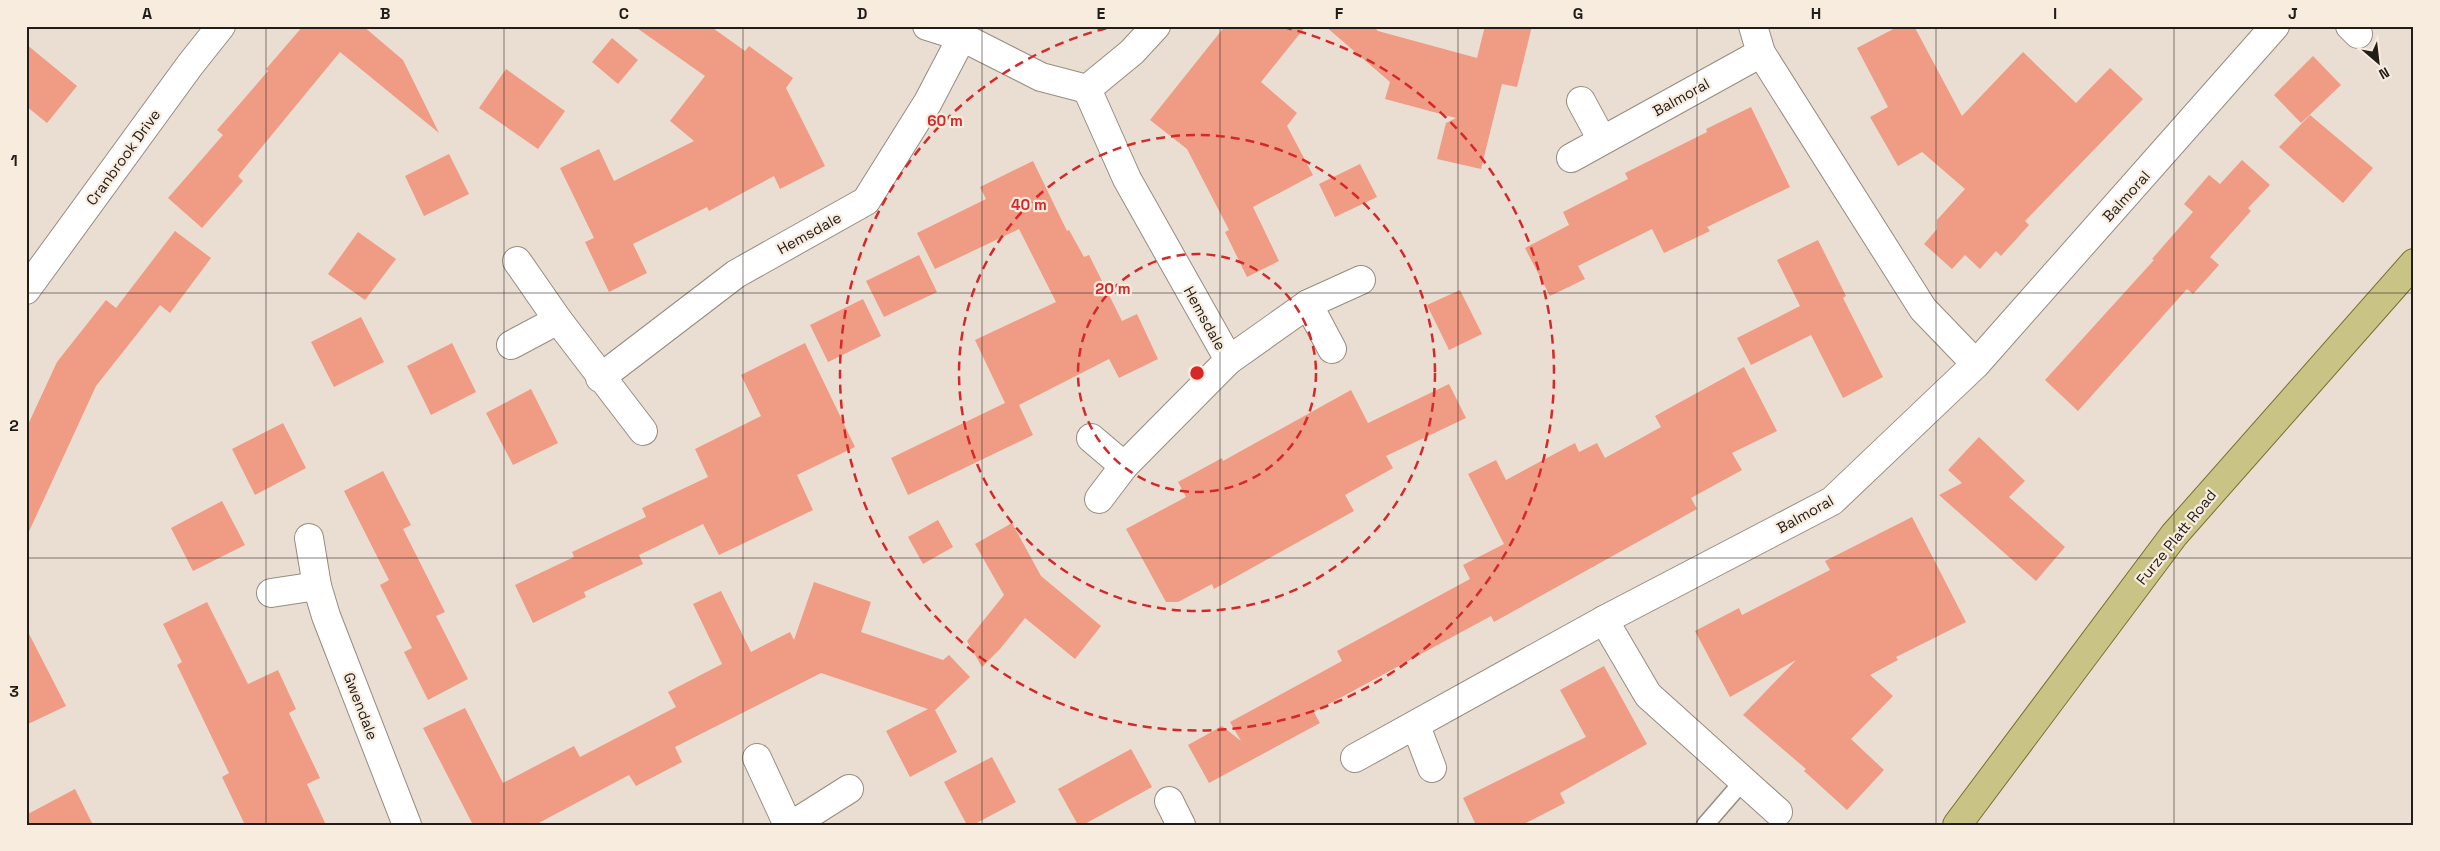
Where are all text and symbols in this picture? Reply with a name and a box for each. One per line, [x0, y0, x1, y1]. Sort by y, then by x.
text: A [142, 3, 152, 24]
text: B [380, 3, 390, 24]
text: C [619, 3, 629, 24]
text: D [857, 3, 867, 24]
text: E [1097, 3, 1106, 24]
text: F [1335, 3, 1344, 24]
text: G [1573, 3, 1583, 24]
text: H [1811, 3, 1821, 24]
text: I [2053, 3, 2057, 24]
text: J [2288, 3, 2298, 24]
north arrow [2352, 38, 2402, 88]
text: N [2376, 63, 2392, 84]
street label: Balmoral [1649, 74, 1713, 120]
street label: Cranbrook Drive [82, 105, 164, 209]
text: 60 m [927, 111, 963, 130]
text: 1 [10, 150, 18, 171]
street label: Balmoral [2098, 167, 2154, 225]
text: 40 m [1011, 195, 1047, 214]
street label: Hemsdale [774, 208, 844, 258]
text: 20 m [1095, 279, 1131, 298]
street label: Hemsdale [1180, 283, 1230, 353]
centre of rings [1188, 364, 1206, 382]
text: 2 [9, 415, 19, 436]
street label: Furze Platt Road [2132, 486, 2220, 588]
street label: Balmoral [1773, 491, 1837, 537]
street label: Gwendale [339, 670, 383, 743]
text: 3 [9, 681, 19, 702]

